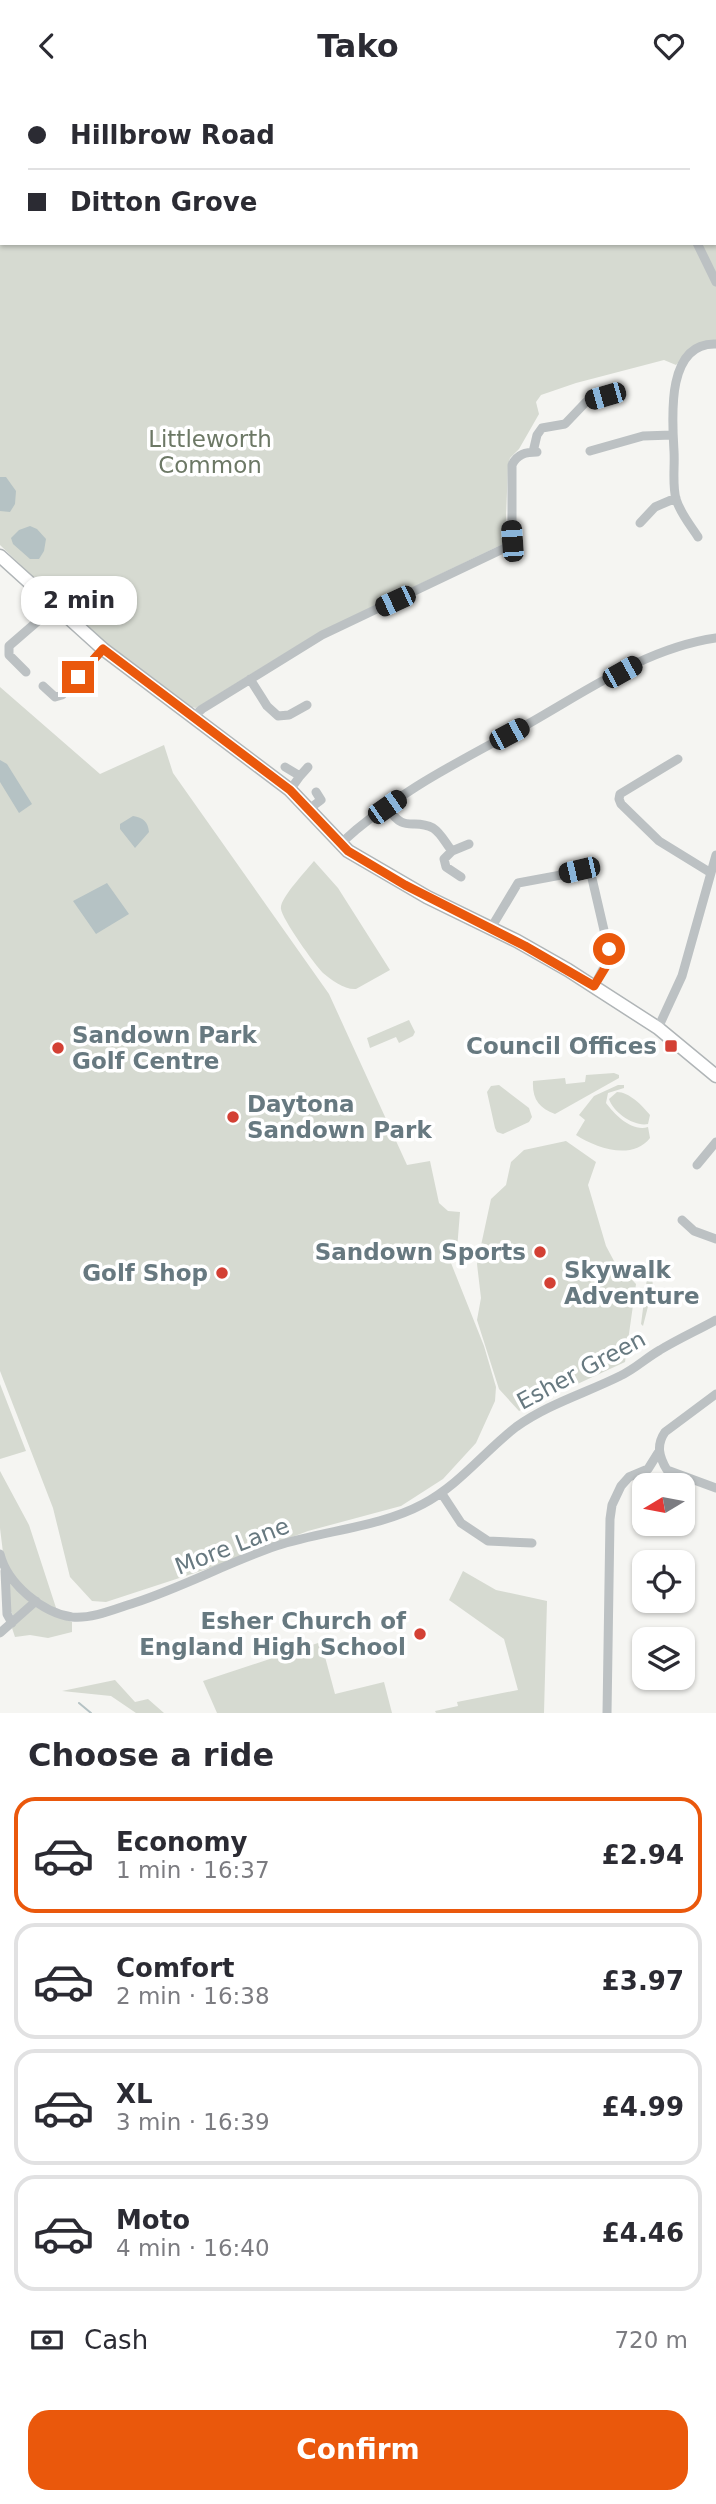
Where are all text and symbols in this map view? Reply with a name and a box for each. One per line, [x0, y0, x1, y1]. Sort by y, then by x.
icon: back [28, 27, 66, 65]
text: Tako [317, 27, 399, 65]
icon: heart [650, 27, 688, 65]
text: Hillbrow Road [70, 120, 275, 150]
text: Ditton Grove [70, 187, 257, 217]
car [582, 380, 629, 412]
park label: Littleworth Common [148, 426, 272, 478]
car [501, 519, 524, 563]
callout: 2 min [20, 575, 136, 625]
car [372, 583, 419, 619]
text: 2 min [43, 587, 115, 613]
car [599, 653, 646, 691]
route end [62, 661, 94, 693]
car [486, 715, 533, 753]
car [364, 786, 411, 828]
car [557, 855, 602, 885]
route start [593, 933, 625, 965]
place label: Sandown Park Golf Centre [72, 1022, 257, 1074]
place label: Council Offices [466, 1033, 657, 1059]
marker: Council Offices [663, 1038, 679, 1054]
marker: Sandown Park Golf Centre [50, 1040, 66, 1056]
place label: Daytona Sandown Park [247, 1091, 432, 1143]
marker: Daytona Sandown Park [225, 1109, 241, 1125]
place label: Sandown Sports [315, 1239, 526, 1265]
marker: Sandown Sports [532, 1244, 548, 1260]
place label: Skywalk Adventure [564, 1257, 700, 1309]
place label: Golf Shop [82, 1260, 208, 1286]
marker: Golf Shop [214, 1265, 230, 1281]
marker: Skywalk Adventure [542, 1275, 558, 1291]
street label: Esher Green [512, 1325, 650, 1415]
north arrow [632, 1473, 695, 1537]
map controls [632, 1473, 695, 1690]
street label: More Lane [171, 1512, 293, 1580]
button: locate [632, 1550, 695, 1613]
place label: Esher Church of England High School [139, 1608, 407, 1660]
marker: Esher Church of England High School [412, 1626, 428, 1642]
button: layers [632, 1627, 695, 1690]
text: Choose a ride [28, 1736, 274, 1774]
icon: car [32, 1824, 95, 1887]
text: Economy [116, 1827, 247, 1857]
text: £2.94 [602, 1840, 684, 1870]
text: 1 min · 16:37 [116, 1857, 270, 1883]
icon: car [32, 1950, 95, 2013]
text: Comfort [116, 1953, 234, 1983]
text: £3.97 [602, 1966, 684, 1996]
text: 2 min · 16:38 [116, 1983, 270, 2009]
icon: car [32, 2076, 95, 2139]
text: XL [116, 2079, 153, 2109]
text: £4.99 [602, 2092, 684, 2122]
text: 3 min · 16:39 [116, 2109, 270, 2135]
icon: car [32, 2202, 95, 2265]
text: Moto [116, 2205, 190, 2235]
text: £4.46 [602, 2218, 684, 2248]
text: 4 min · 16:40 [116, 2235, 270, 2261]
icon: cash [28, 2321, 66, 2359]
text: Cash [84, 2325, 148, 2355]
text: 720 m [614, 2327, 688, 2353]
button: Confirm [28, 2410, 688, 2490]

